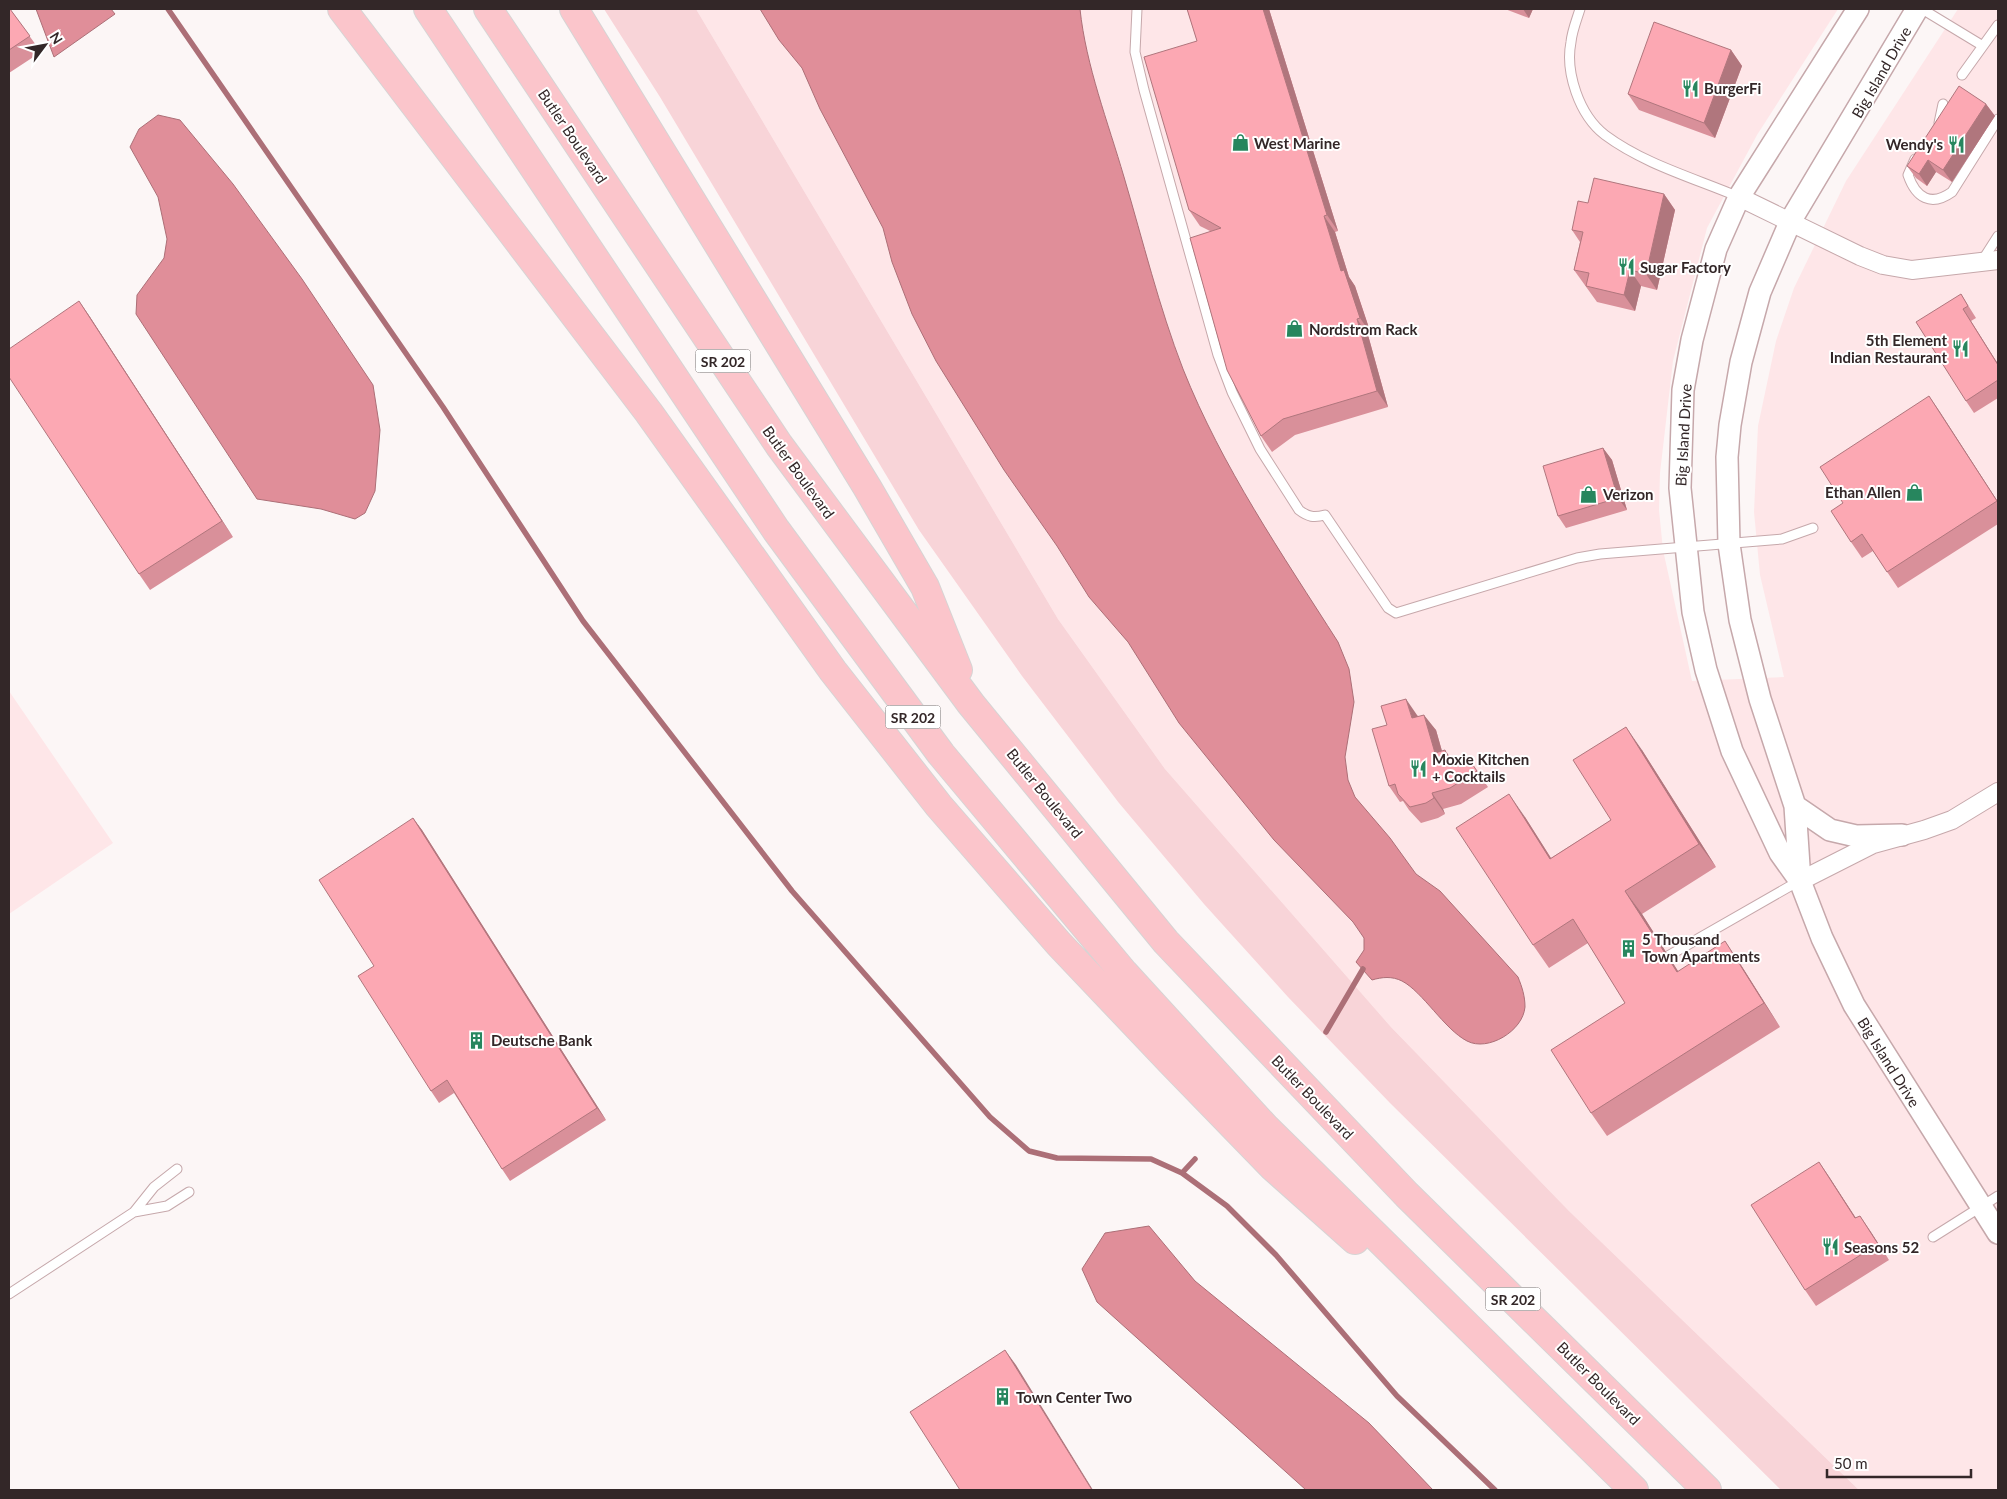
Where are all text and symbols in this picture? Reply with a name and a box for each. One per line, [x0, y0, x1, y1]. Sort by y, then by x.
north arrow [20, 20, 70, 70]
street label: Big Island Drive [1848, 23, 1914, 121]
text: N [46, 29, 67, 47]
restaurant icon: BurgerFi [1680, 78, 1700, 98]
place label: BurgerFi [1704, 79, 1761, 97]
street label: Butler Boulevard [535, 85, 611, 187]
shop icon: West Marine [1230, 133, 1250, 153]
place label: West Marine [1254, 134, 1340, 152]
restaurant icon: Wendy's [1947, 134, 1967, 154]
place label: Wendy's [1886, 135, 1943, 153]
restaurant icon: Sugar Factory [1616, 257, 1636, 277]
place label: Sugar Factory [1640, 258, 1731, 276]
shop icon: Nordstrom Rack [1285, 319, 1305, 339]
place label: Nordstrom Rack [1309, 320, 1419, 338]
place label: 5th Element Indian Restaurant [1830, 331, 1947, 366]
restaurant icon: 5th Element Indian Restaurant [1951, 339, 1971, 359]
road number: SR 202 [696, 350, 750, 372]
street label: Big Island Drive [1671, 383, 1695, 487]
street label: Butler Boulevard [759, 422, 839, 522]
shop icon: Ethan Allen [1905, 482, 1925, 502]
place label: Ethan Allen [1825, 483, 1901, 501]
shop icon: Verizon [1579, 484, 1599, 504]
place label: Verizon [1602, 485, 1653, 503]
road number: SR 202 [886, 706, 940, 729]
street label: Butler Boulevard [1003, 745, 1087, 841]
place label: Moxie Kitchen + Cocktails [1432, 750, 1529, 785]
restaurant icon: Moxie Kitchen + Cocktails [1408, 758, 1428, 778]
place label: 5 Thousand Town Apartments [1642, 930, 1761, 965]
building icon: 5 Thousand Town Apartments [1618, 938, 1638, 958]
street label: Big Island Drive [1854, 1014, 1924, 1110]
building icon: Deutsche Bank [467, 1030, 487, 1050]
place label: Deutsche Bank [491, 1031, 593, 1049]
street label: Butler Boulevard [1268, 1051, 1358, 1143]
restaurant icon: Seasons 52 [1820, 1237, 1840, 1257]
place label: Seasons 52 [1844, 1238, 1919, 1256]
road number: SR 202 [1486, 1288, 1540, 1310]
street label: Butler Boulevard [1554, 1338, 1644, 1428]
building icon: Town Center Two [992, 1387, 1012, 1407]
place label: Town Center Two [1016, 1388, 1133, 1406]
scale bar [1827, 1446, 1971, 1478]
text: 50 m [1834, 1454, 1868, 1472]

